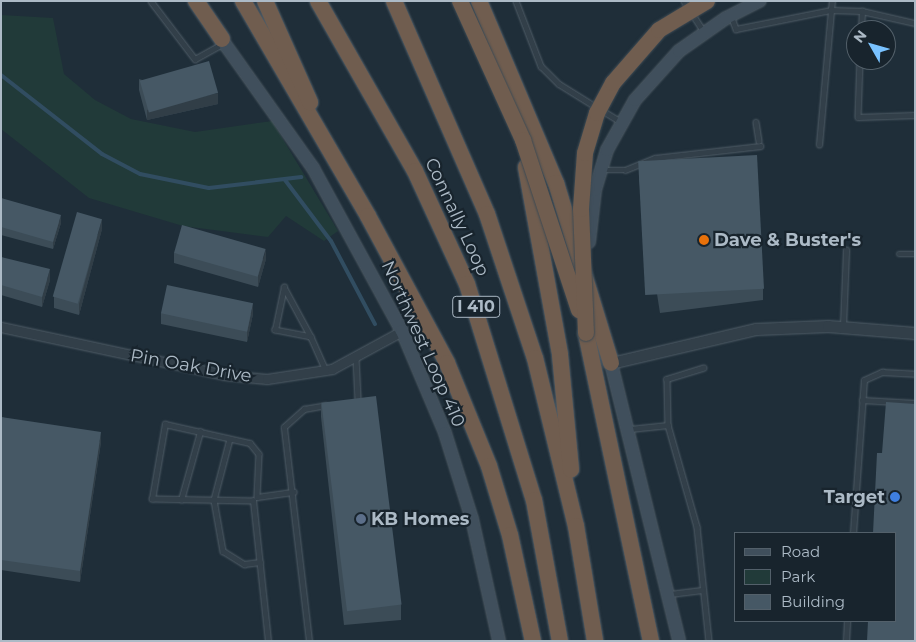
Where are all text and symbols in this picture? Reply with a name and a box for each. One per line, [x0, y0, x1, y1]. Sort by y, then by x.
north arrow [846, 20, 896, 70]
text: N [849, 26, 871, 46]
street label: Connally Loop [420, 154, 494, 280]
place label: Dave & Buster's [714, 229, 861, 251]
marker: Dave & Buster's [698, 234, 710, 246]
street label: Northwest Loop 410 [377, 258, 469, 430]
road number: I 410 [451, 294, 501, 320]
street label: Pin Oak Drive [129, 345, 253, 387]
place label: Target [824, 486, 885, 508]
marker: Target [889, 491, 901, 503]
place label: KB Homes [371, 508, 469, 530]
marker: KB Homes [355, 513, 367, 525]
legend [734, 532, 896, 622]
text: Road [781, 542, 820, 561]
text: Park [781, 567, 815, 586]
text: Building [781, 592, 845, 611]

